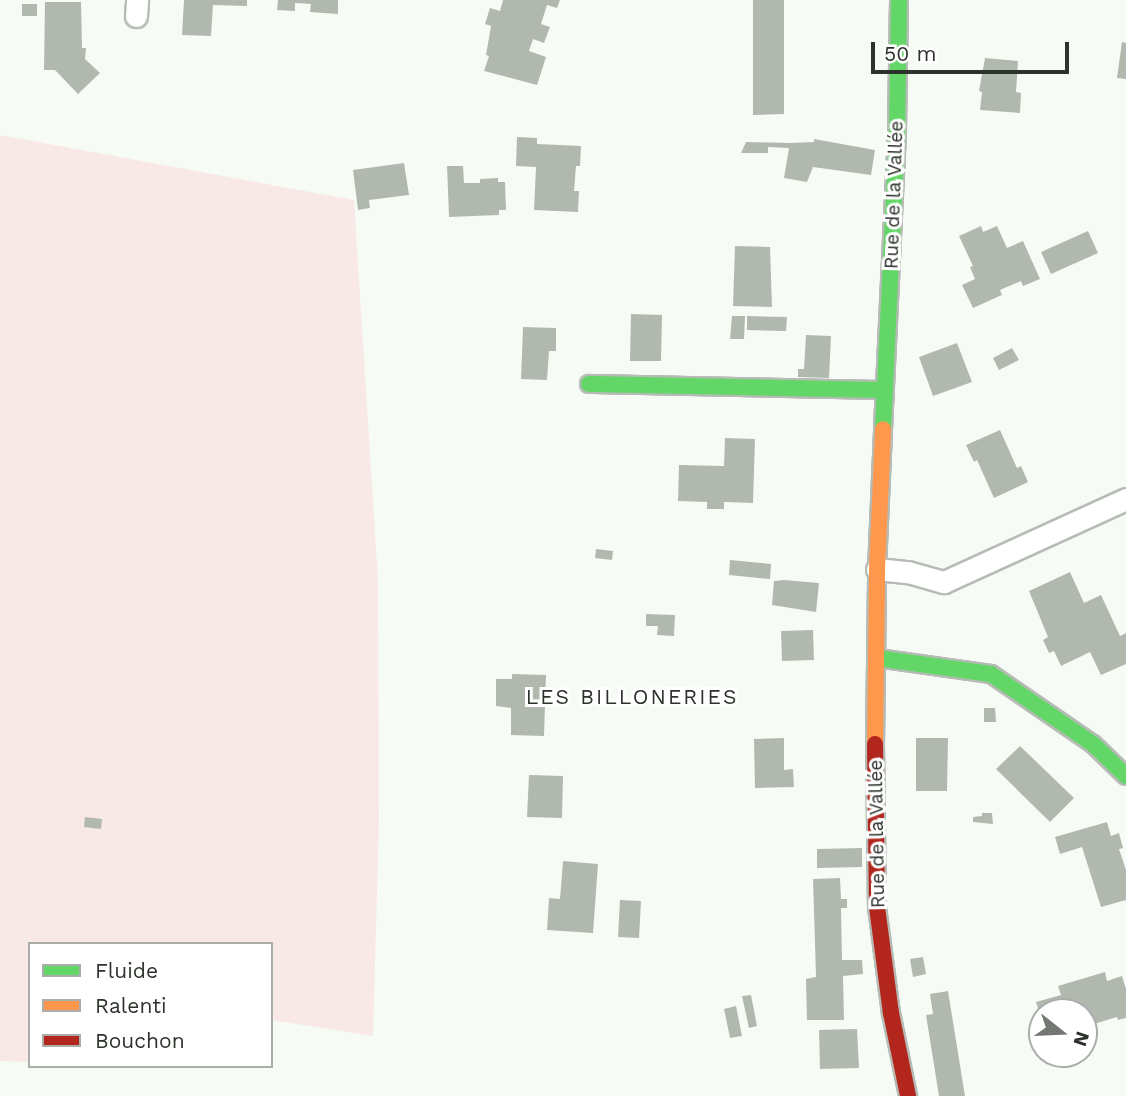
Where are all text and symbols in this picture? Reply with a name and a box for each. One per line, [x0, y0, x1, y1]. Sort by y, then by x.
scale bar [874, 28, 1072, 72]
text: 50 m [884, 41, 936, 66]
street label: Rue de la Vallée [880, 120, 908, 270]
district label: LES BILLONERIES [528, 684, 736, 710]
street label: Rue de la Vallée [864, 759, 890, 909]
legend [28, 942, 273, 1068]
text: Fluide [95, 958, 158, 983]
text: Ralenti [95, 993, 167, 1018]
north arrow [1028, 998, 1098, 1068]
text: Bouchon [95, 1028, 185, 1053]
text: N [1068, 1029, 1095, 1049]

